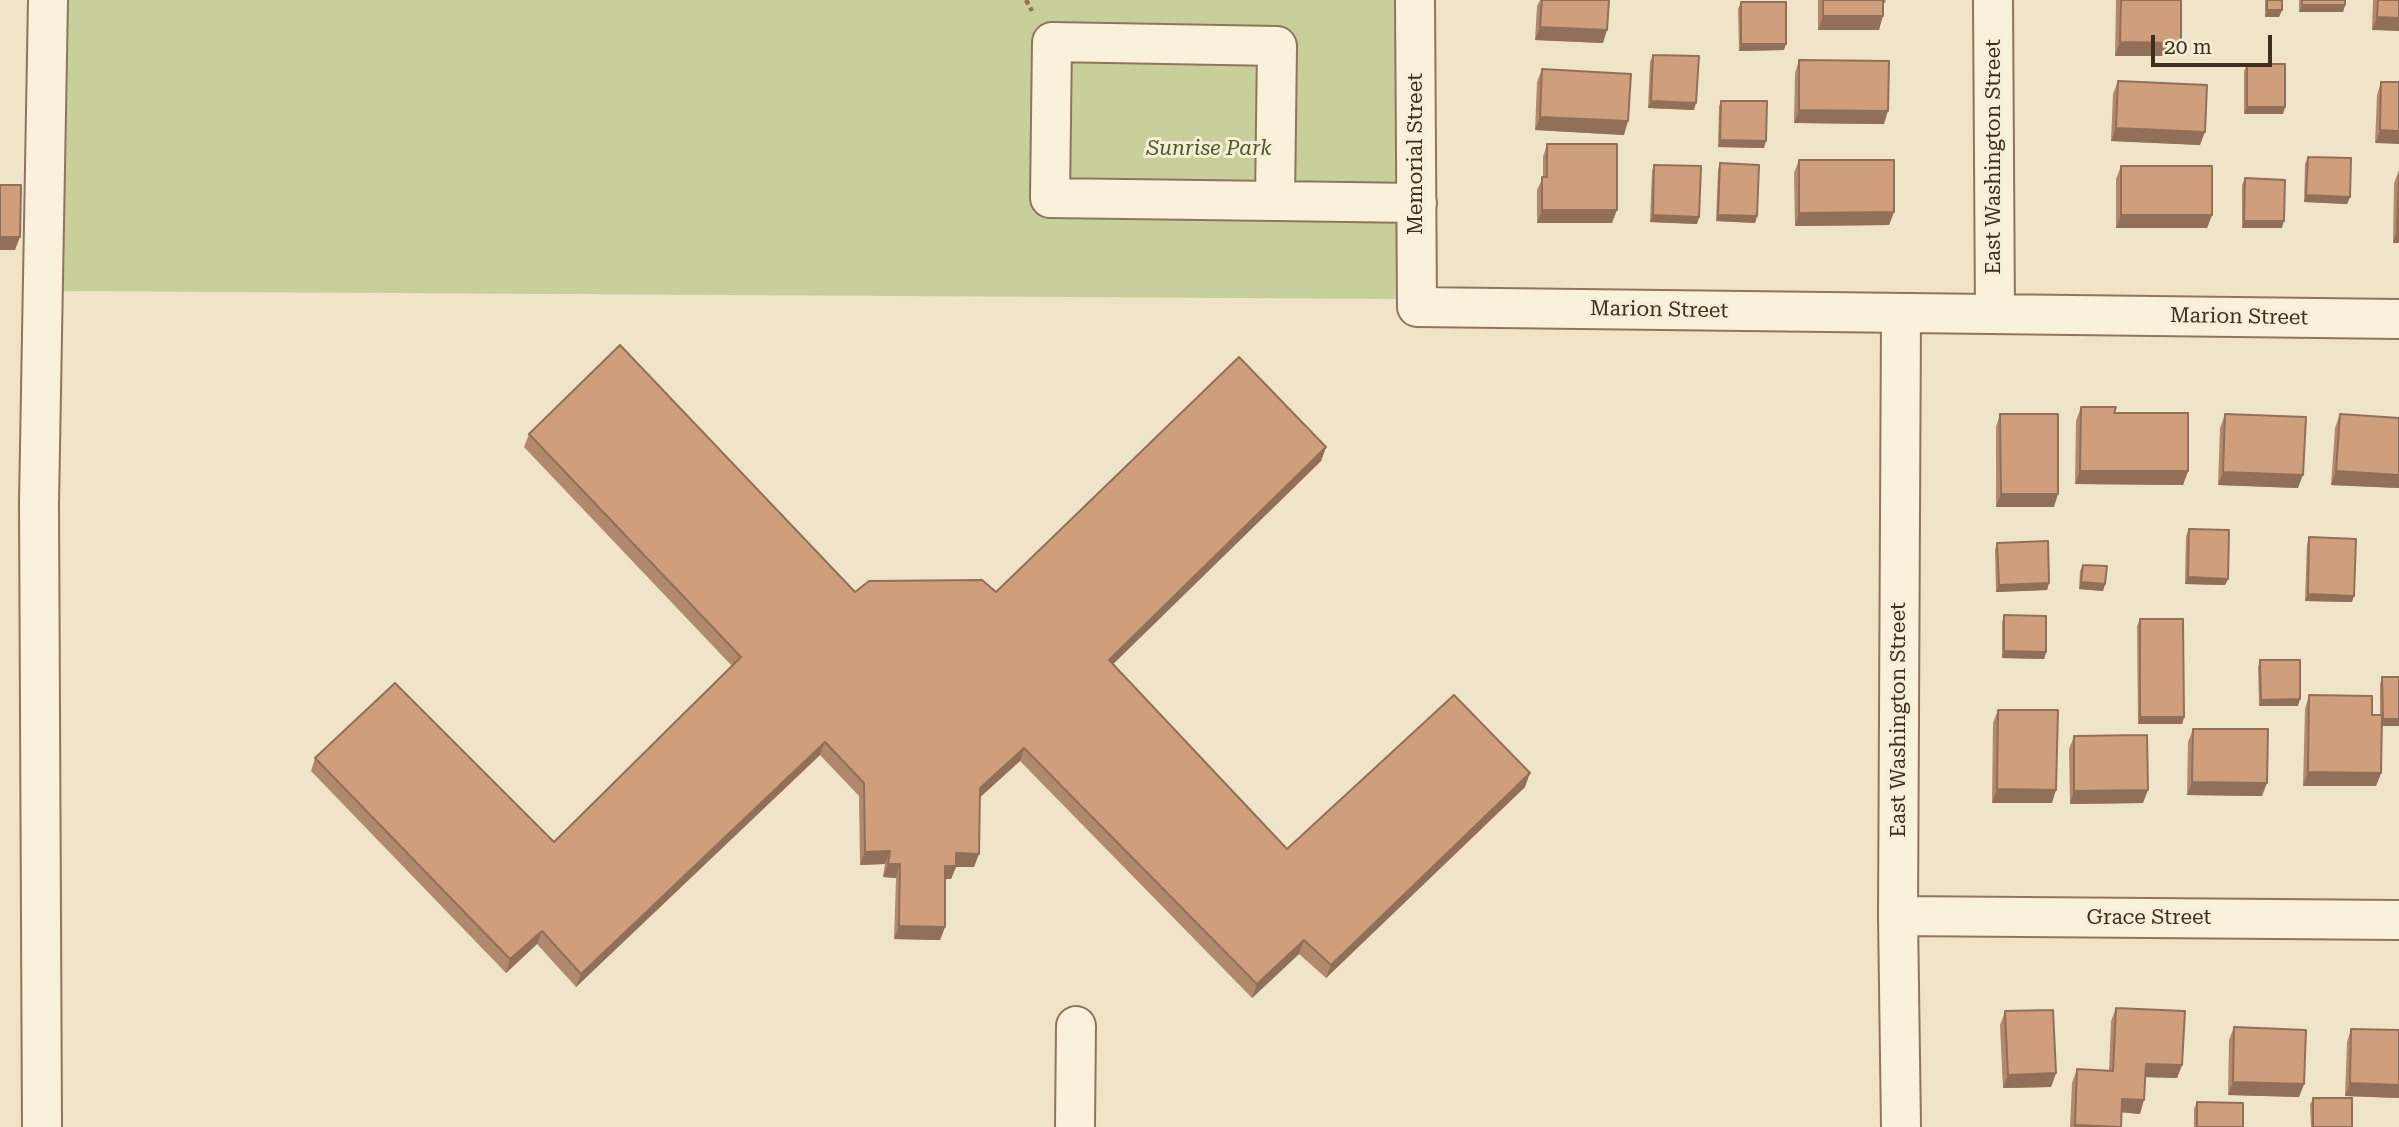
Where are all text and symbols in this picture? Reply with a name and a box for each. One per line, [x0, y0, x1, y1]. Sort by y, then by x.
scale bar [2154, 21, 2275, 65]
text: 20 m [2164, 35, 2212, 59]
street label: East Washington Street [1981, 39, 2007, 275]
street label: Memorial Street [1403, 73, 1429, 235]
park label: Sunrise Park [1146, 136, 1272, 162]
street label: Marion Street [1590, 296, 1728, 324]
street label: Marion Street [2170, 303, 2308, 331]
street label: East Washington Street [1886, 602, 1912, 838]
street label: Grace Street [2087, 905, 2211, 931]

